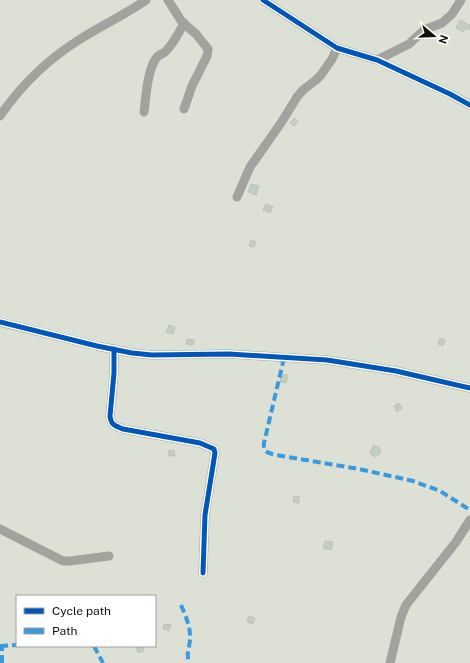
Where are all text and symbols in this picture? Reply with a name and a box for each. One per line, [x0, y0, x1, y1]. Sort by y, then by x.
north arrow [414, 16, 454, 56]
text: N [436, 33, 451, 45]
legend [16, 595, 156, 647]
text: Cycle path [52, 604, 111, 618]
text: Path [52, 624, 78, 638]

